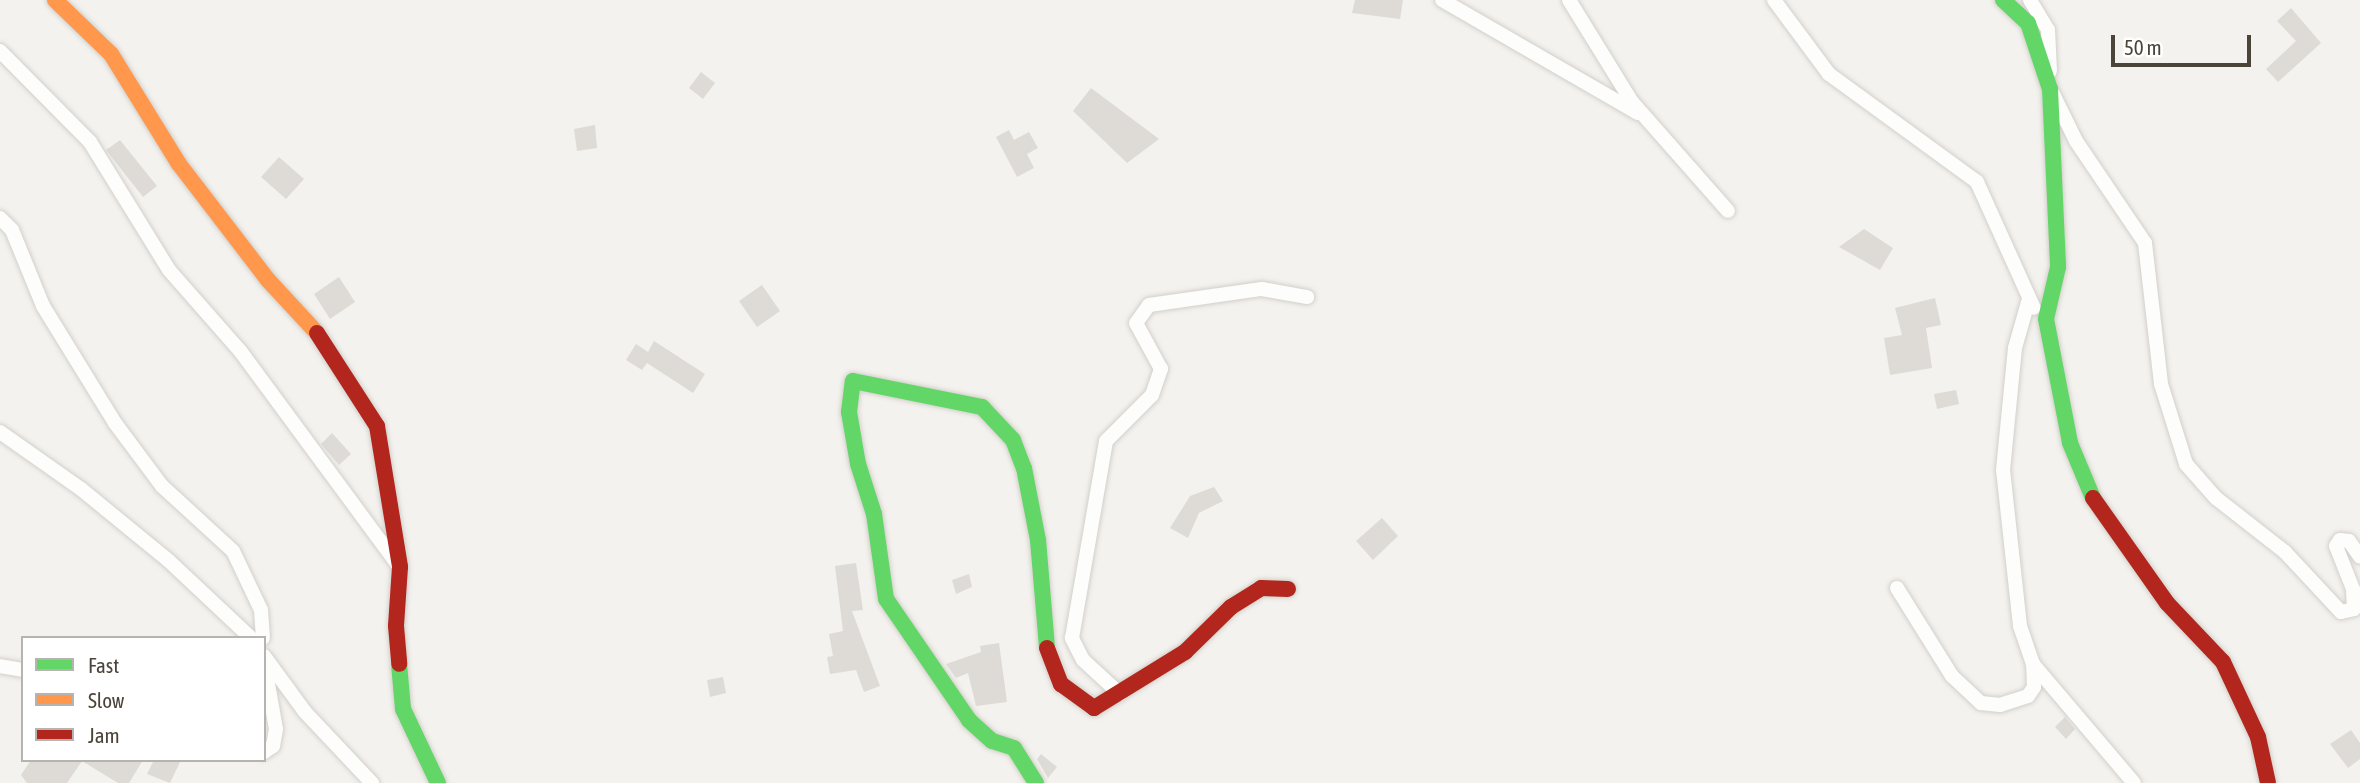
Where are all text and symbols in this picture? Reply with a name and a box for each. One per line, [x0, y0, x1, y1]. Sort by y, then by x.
scale bar [2115, 21, 2255, 65]
text: 50 m [2124, 35, 2162, 59]
legend [21, 636, 266, 762]
text: Fast [88, 653, 119, 677]
text: Slow [88, 688, 124, 712]
text: Jam [88, 723, 120, 747]

